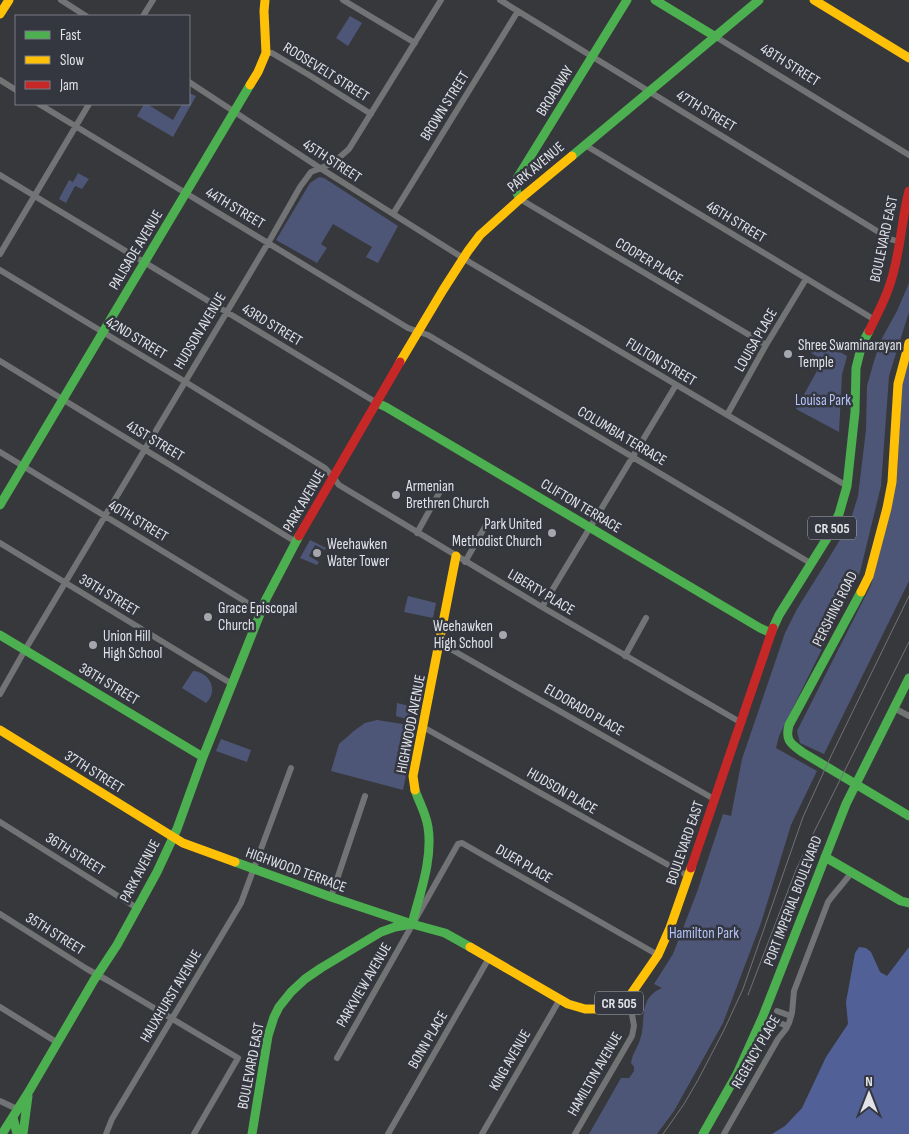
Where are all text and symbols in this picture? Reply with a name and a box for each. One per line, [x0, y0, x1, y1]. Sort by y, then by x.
legend [15, 15, 190, 105]
text: Fast [60, 26, 82, 45]
street label: ROOSEVELT STREET [279, 38, 373, 106]
street label: 48TH STREET [757, 39, 823, 91]
text: Slow [60, 51, 84, 70]
street label: BROADWAY [532, 62, 578, 120]
street label: BROWN STREET [416, 68, 474, 144]
text: Jam [59, 76, 78, 95]
street label: 47TH STREET [673, 86, 739, 136]
street label: 45TH STREET [299, 135, 365, 187]
street label: PARK AVENUE [504, 138, 568, 196]
street label: 44TH STREET [202, 183, 268, 233]
street label: BOULEVARD EAST [866, 194, 902, 284]
street label: 46TH STREET [703, 197, 769, 247]
street label: PALISADE AVENUE [105, 207, 167, 293]
street label: COOPER PLACE [612, 233, 686, 289]
street label: HUDSON AVENUE [170, 289, 230, 373]
street label: 43RD STREET [238, 300, 306, 350]
street label: LOUISA PLACE [730, 305, 782, 375]
street label: 42ND STREET [102, 312, 170, 364]
street label: FULTON STREET [622, 334, 700, 390]
place label: Shree Swaminarayan Temple [798, 336, 902, 372]
marker: Shree Swaminarayan Temple [782, 348, 794, 360]
park label: Louisa Park [795, 391, 851, 410]
street label: COLUMBIA TERRACE [574, 402, 670, 470]
street label: 41ST STREET [123, 416, 187, 466]
street label: PARK AVENUE [279, 466, 329, 536]
street label: CLIFTON TERRACE [537, 474, 625, 538]
place label: Armenian Brethren Church [405, 477, 489, 513]
marker: Armenian Brethren Church [390, 489, 402, 501]
street label: 40TH STREET [105, 496, 171, 546]
place label: Park United Methodist Church [452, 515, 542, 551]
road number: CR 505 [808, 516, 856, 540]
marker: Park United Methodist Church [546, 527, 558, 539]
place label: Weehawken Water Tower [327, 535, 390, 571]
marker: Weehawken Water Tower [311, 547, 323, 559]
street label: LIBERTY PLACE [504, 565, 578, 619]
street label: PERSHING ROAD [808, 568, 862, 650]
street label: 39TH STREET [75, 570, 143, 620]
place label: Grace Episcopal Church [218, 599, 297, 635]
marker: Grace Episcopal Church [202, 611, 214, 623]
place label: Weehawken High School [433, 617, 493, 653]
place label: Union Hill High School [103, 627, 162, 663]
marker: Weehawken High School [497, 629, 509, 641]
marker: Union Hill High School [87, 639, 99, 651]
street label: 38TH STREET [75, 659, 143, 709]
street label: HIGHWOOD AVENUE [392, 673, 430, 775]
street label: ELDORADO PLACE [541, 680, 627, 740]
street label: 37TH STREET [61, 746, 127, 798]
street label: HUDSON PLACE [524, 763, 600, 819]
street label: BOULEVARD EAST [662, 799, 708, 887]
street label: 36TH STREET [42, 828, 108, 880]
street label: PORT IMPERIAL BOULEVARD [759, 833, 827, 969]
street label: PARK AVENUE [115, 836, 165, 906]
street label: DUER PLACE [492, 840, 556, 888]
street label: HIGHWOOD TERRACE [243, 843, 349, 897]
street label: 35TH STREET [22, 908, 88, 960]
park label: Hamilton Park [669, 924, 739, 943]
street label: PARKVIEW AVENUE [332, 939, 396, 1031]
street label: HAUXHURST AVENUE [136, 946, 206, 1046]
road number: CR 505 [595, 991, 643, 1014]
street label: BONN PLACE [404, 1008, 452, 1072]
street label: REGENCY PLACE [727, 1012, 785, 1092]
street label: BOULEVARD EAST [233, 1021, 269, 1111]
street label: KING AVENUE [485, 1026, 535, 1094]
street label: HAMILTON AVENUE [563, 1029, 627, 1119]
north arrow [844, 1069, 894, 1119]
text: N [865, 1073, 873, 1090]

